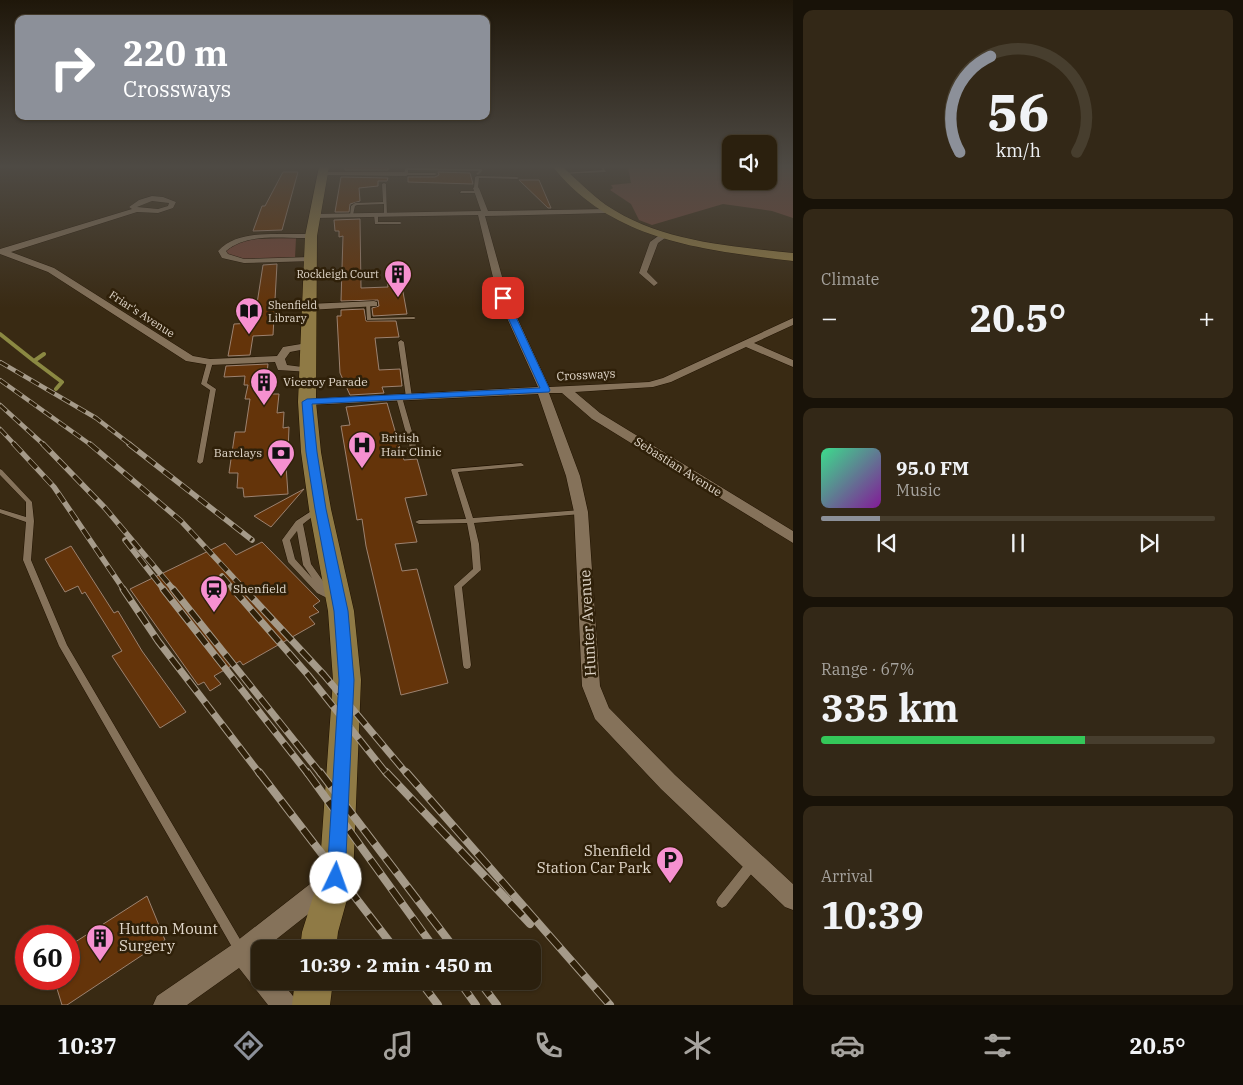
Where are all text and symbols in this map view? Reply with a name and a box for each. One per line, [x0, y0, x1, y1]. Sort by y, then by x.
text: 220 m [123, 30, 228, 76]
icon: right [40, 35, 105, 100]
text: Crossways [123, 74, 231, 103]
text: 56 [987, 78, 1049, 145]
map controls [722, 135, 777, 190]
button: sound [722, 135, 777, 190]
text: km/h [995, 139, 1041, 162]
building icon: Rockleigh Court [383, 259, 413, 298]
place label: Rockleigh Court [296, 267, 379, 281]
text: Climate [821, 269, 879, 289]
pin [482, 277, 524, 319]
icon: arrive [489, 284, 517, 312]
street label: Friar's Avenue [107, 288, 177, 340]
text: 20.5° [970, 293, 1066, 342]
library icon: Shenfield Library [234, 296, 264, 335]
place label: Shenfield Library [268, 298, 317, 325]
text: − [821, 299, 838, 336]
text: + [1198, 299, 1215, 336]
street label: Crossways [556, 365, 616, 384]
building icon: Viceroy Parade [249, 367, 279, 406]
place label: Viceroy Parade [283, 374, 368, 389]
hospital icon: British Hair Clinic [347, 430, 377, 469]
place label: British Hair Clinic [381, 430, 442, 459]
street label: Sebastian Avenue [632, 434, 725, 500]
bank icon: Barclays [266, 438, 296, 477]
place label: Barclays [214, 445, 262, 460]
text: 95.0 FM [896, 456, 969, 480]
text: Music [896, 480, 941, 500]
icon: previous [873, 529, 901, 557]
icon: pause [1004, 529, 1032, 557]
icon: next [1135, 529, 1163, 557]
street label: Hunter Avenue [575, 569, 600, 677]
station icon: Shenfield [199, 574, 229, 613]
place label: Shenfield [233, 581, 287, 596]
text: Range · 67% [821, 659, 914, 679]
text: 335 km [821, 683, 959, 732]
place label: Shenfield Station Car Park [537, 841, 651, 877]
parking icon: Shenfield Station Car Park [655, 845, 685, 884]
position arrow [309, 851, 361, 903]
text: Arrival [821, 866, 873, 886]
text: 10:39 [821, 890, 924, 939]
place label: Hutton Mount Surgery [119, 919, 218, 955]
building icon: Hutton Mount Surgery [85, 923, 115, 962]
speed limit sign: 60 [15, 925, 80, 990]
text: 10:39 · 2 min · 450 m [300, 953, 492, 977]
icon: directions [231, 1028, 266, 1063]
icon: music [381, 1028, 416, 1063]
icon: phone [531, 1028, 566, 1063]
icon: climate [680, 1028, 715, 1063]
icon: car [830, 1028, 865, 1063]
icon: filters [980, 1028, 1015, 1063]
text: 10:37 [57, 1031, 117, 1060]
text: 20.5° [1130, 1031, 1186, 1060]

